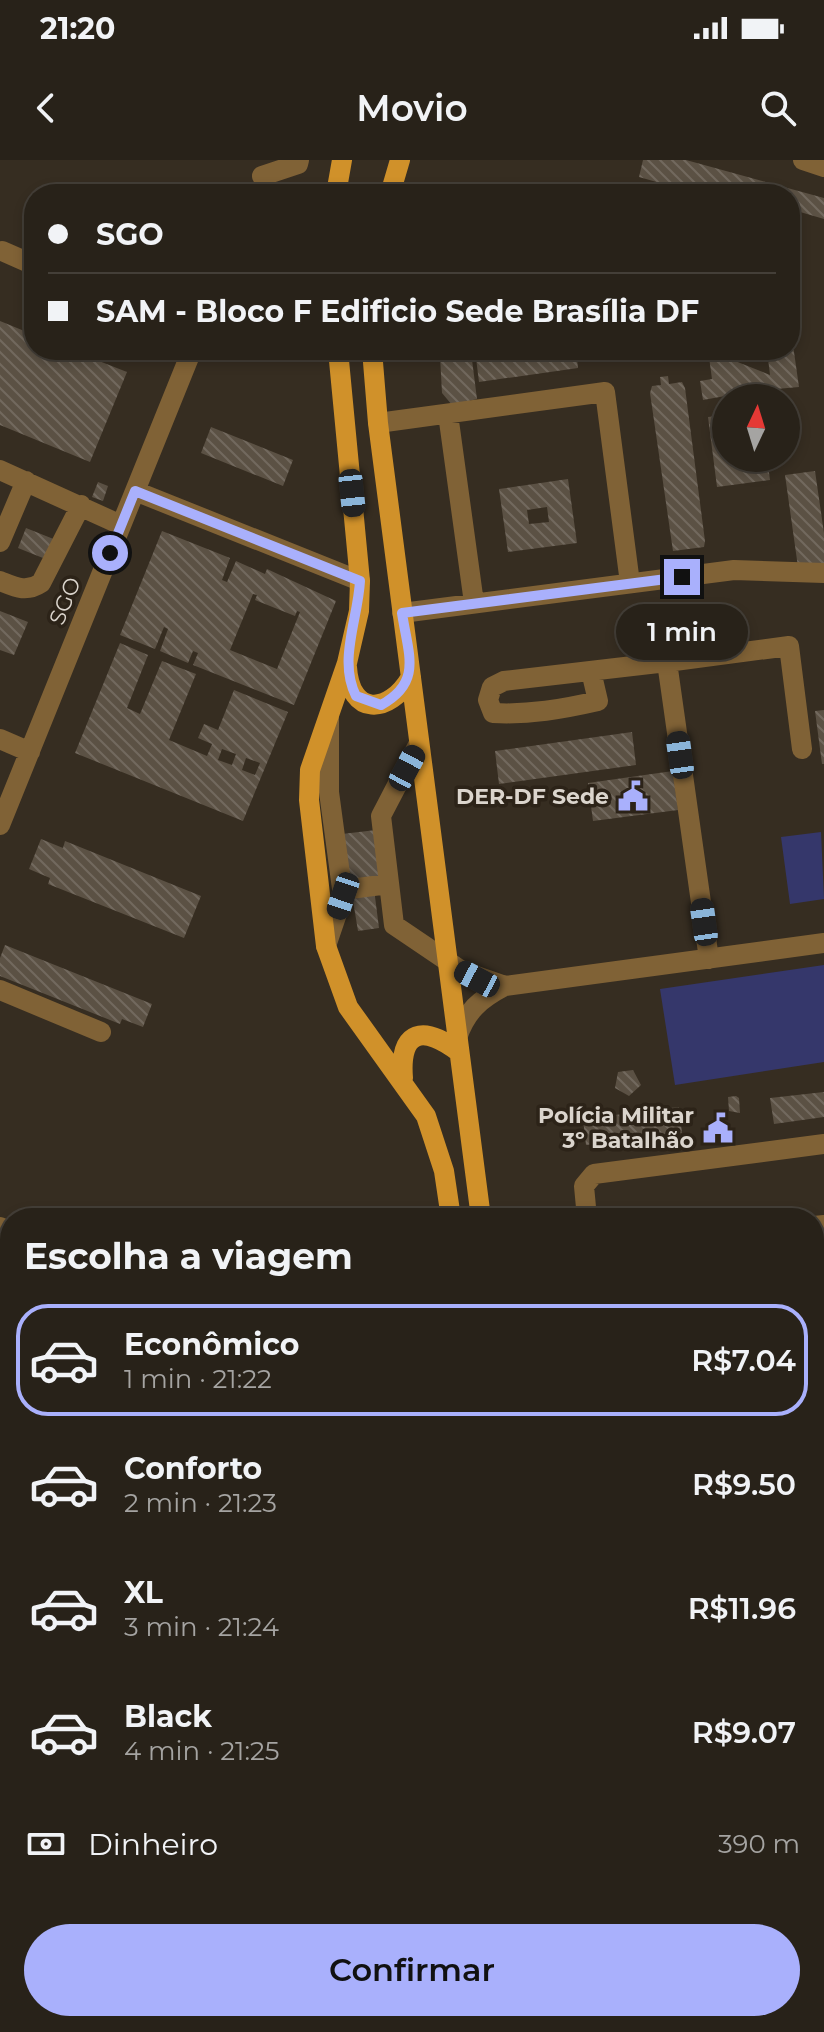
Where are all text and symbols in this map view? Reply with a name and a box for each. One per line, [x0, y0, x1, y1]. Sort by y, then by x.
text: 21:20 [40, 10, 115, 47]
icon: back [24, 86, 68, 130]
text: Movio [356, 86, 468, 130]
icon: search [756, 86, 800, 130]
text: SGO [96, 216, 164, 253]
text: SAM - Bloco F Edificio Sede Brasília DF [96, 293, 699, 330]
north arrow [712, 384, 800, 472]
map controls [712, 384, 800, 472]
car [338, 468, 366, 518]
route start [92, 535, 128, 571]
route end [664, 559, 700, 595]
street label: SGO [43, 573, 87, 629]
callout: 1 min [616, 605, 748, 661]
text: 1 min [647, 616, 717, 648]
car [665, 730, 695, 780]
car [385, 741, 429, 795]
public building icon: DER-DF Sede [616, 779, 650, 813]
place label: DER-DF Sede [456, 783, 609, 810]
car [324, 869, 362, 923]
car [689, 897, 719, 947]
car [450, 957, 504, 1001]
place label: Polícia Militar 3º Batalhão [538, 1102, 694, 1154]
public building icon: Polícia Militar 3º Batalhão [701, 1111, 735, 1145]
text: Escolha a viagem [24, 1234, 353, 1278]
icon: car [28, 1324, 100, 1396]
text: Econômico [124, 1326, 299, 1363]
text: R$7.04 [691, 1342, 796, 1379]
text: 1 min · 21:22 [124, 1363, 272, 1395]
icon: car [28, 1448, 100, 1520]
text: Conforto [124, 1450, 262, 1487]
text: R$9.50 [692, 1466, 796, 1503]
text: 2 min · 21:23 [124, 1487, 277, 1519]
icon: car [28, 1572, 100, 1644]
text: XL [124, 1574, 163, 1611]
text: R$11.96 [688, 1590, 796, 1627]
text: 3 min · 21:24 [124, 1611, 279, 1643]
icon: car [28, 1696, 100, 1768]
text: Black [124, 1698, 212, 1735]
text: R$9.07 [692, 1714, 796, 1751]
text: 4 min · 21:25 [124, 1735, 279, 1767]
icon: cash [24, 1822, 68, 1866]
text: Dinheiro [88, 1826, 218, 1863]
text: 390 m [718, 1828, 800, 1860]
button: Confirmar [24, 1924, 800, 2016]

